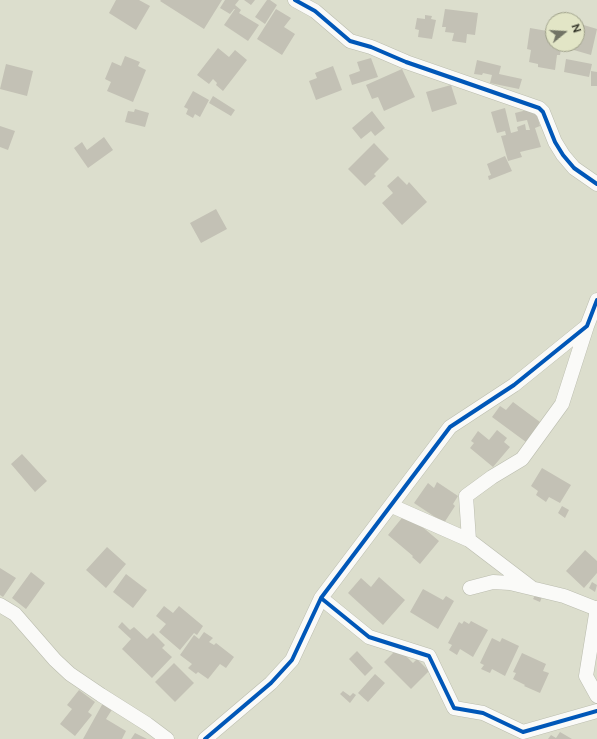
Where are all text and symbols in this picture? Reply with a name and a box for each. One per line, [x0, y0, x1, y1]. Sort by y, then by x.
north arrow [545, 12, 585, 52]
text: N [568, 22, 583, 34]

